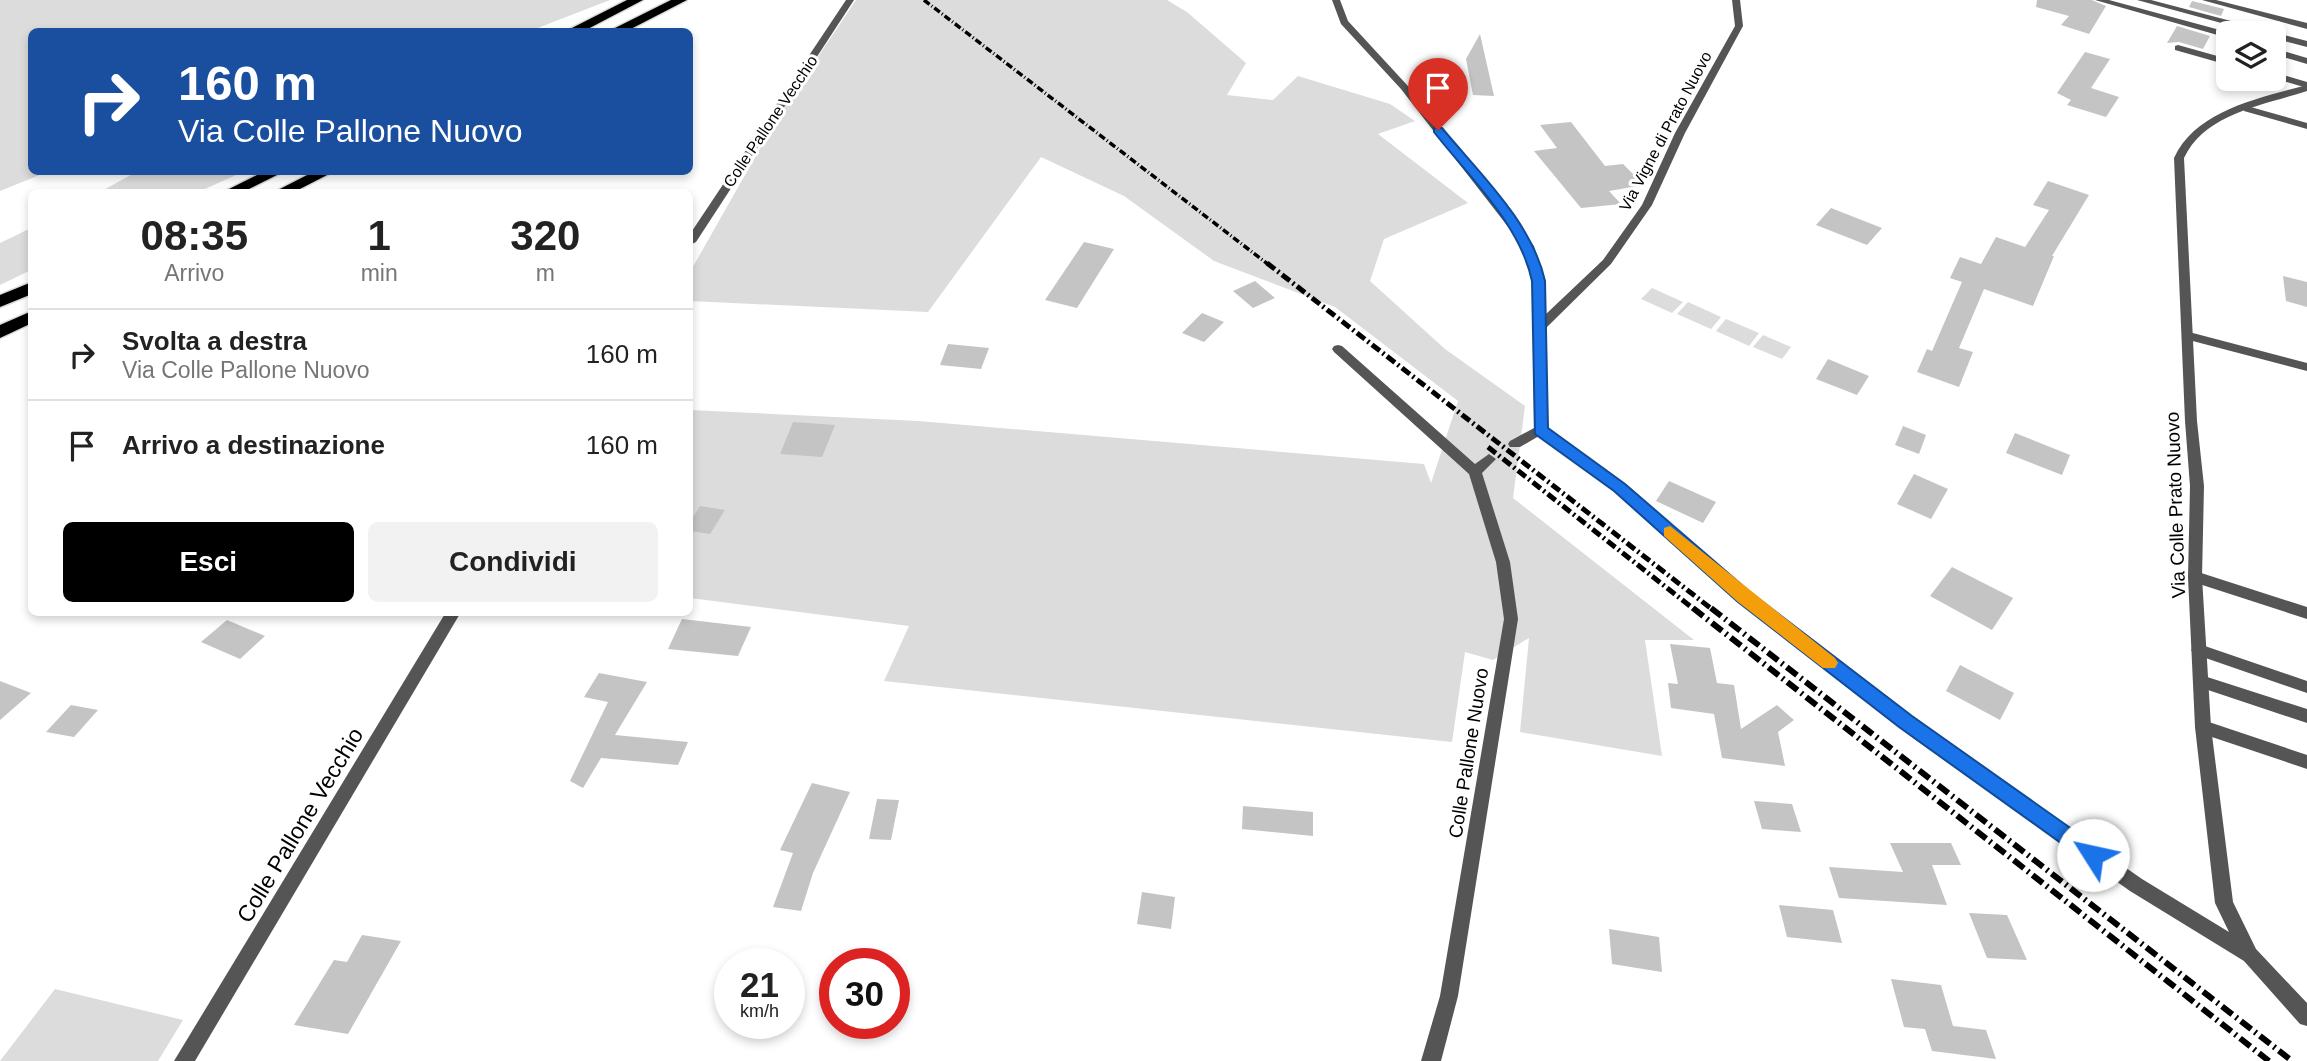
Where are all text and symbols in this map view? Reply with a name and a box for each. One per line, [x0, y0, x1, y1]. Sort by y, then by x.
map controls [2216, 21, 2286, 91]
button: layers [2216, 21, 2286, 91]
street label: Via Vigne di Prato Nuovo [1616, 48, 1715, 214]
street label: Colle Pallone Vecchio [720, 52, 821, 190]
icon: right [63, 56, 154, 147]
text: 160 m [178, 56, 317, 110]
pin [1408, 58, 1468, 130]
icon: arrive [1419, 69, 1457, 107]
text: Via Colle Pallone Nuovo [178, 113, 523, 149]
text: 08:35 [141, 212, 248, 259]
text: 1 [367, 212, 391, 259]
text: 320 [510, 212, 580, 259]
text: Arrivo [164, 260, 224, 286]
text: min [361, 260, 398, 286]
text: m [536, 260, 555, 286]
text: Svolta a destra [122, 326, 307, 356]
icon: right [63, 336, 101, 374]
text: 160 m [586, 339, 658, 369]
text: Via Colle Pallone Nuovo [122, 357, 370, 383]
street label: Via Colle Prato Nuovo [2162, 411, 2189, 599]
icon: arrive [63, 427, 101, 465]
text: Arrivo a destinazione [122, 430, 385, 460]
text: 160 m [586, 430, 658, 460]
button: Esci [63, 522, 354, 602]
button: Condividi [368, 522, 658, 602]
street label: Colle Pallone Nuovo [1445, 666, 1492, 840]
street label: Colle Pallone Vecchio [232, 723, 368, 927]
position arrow [2056, 818, 2130, 892]
speed limit sign: 30 [819, 948, 910, 1039]
text: 21 [740, 965, 779, 1004]
text: km/h [740, 1001, 779, 1021]

